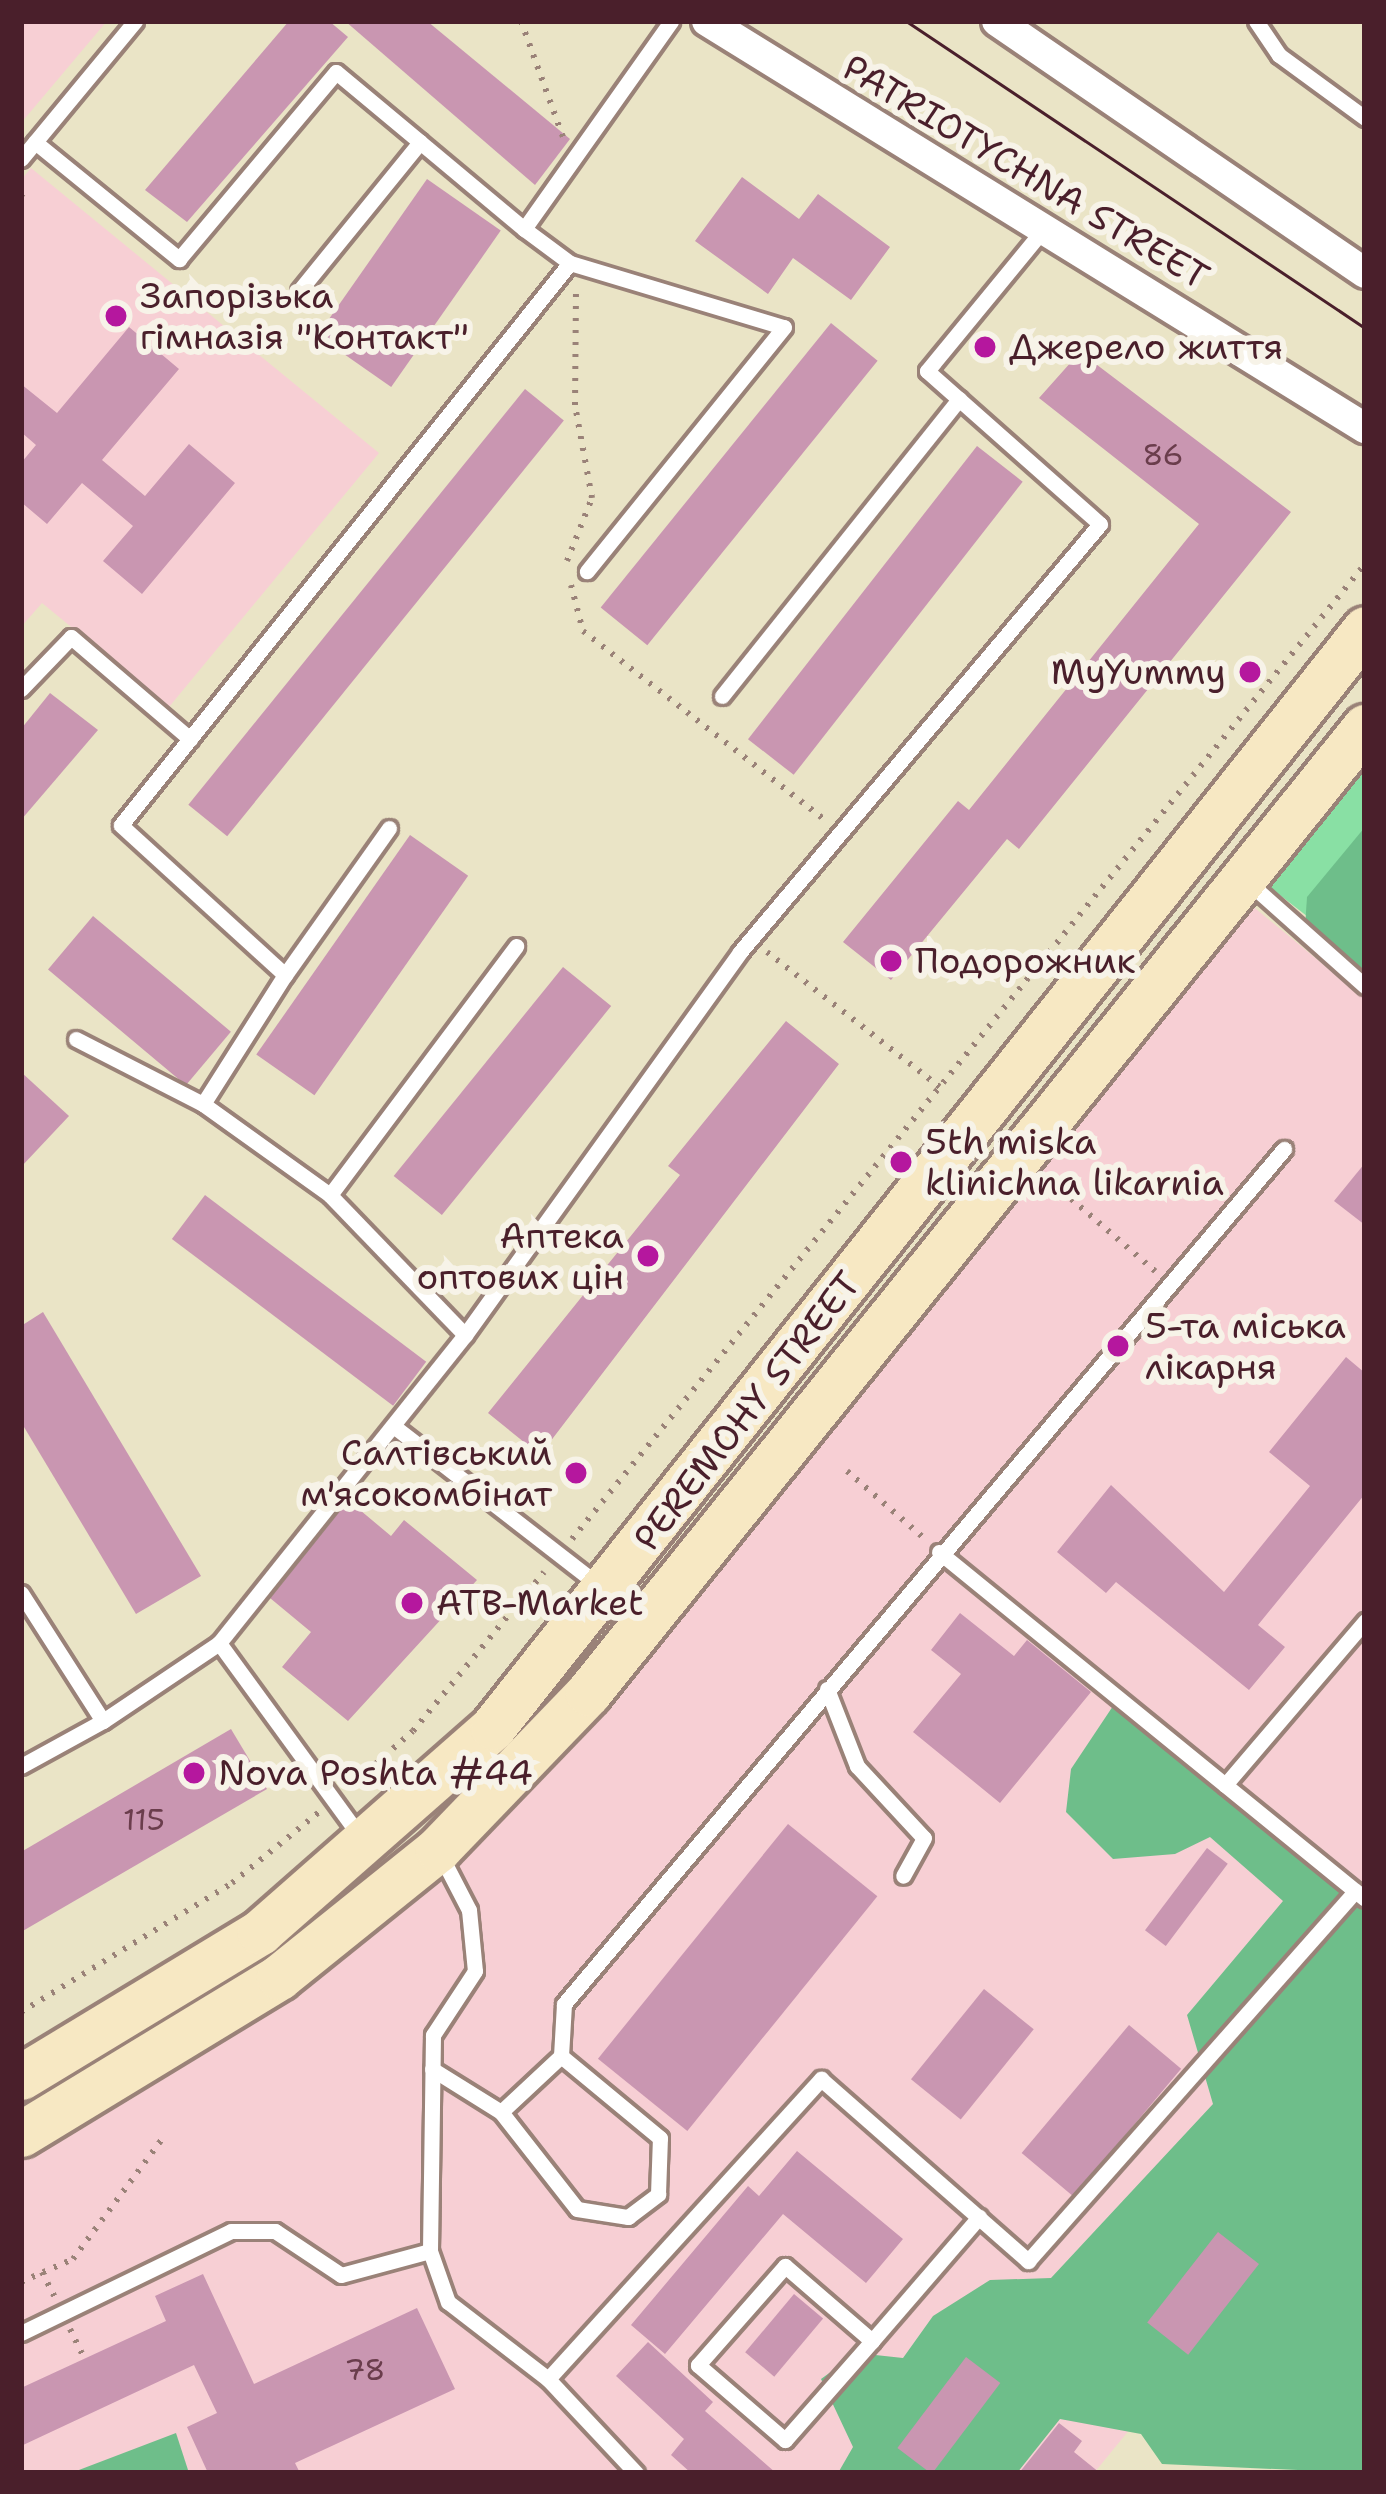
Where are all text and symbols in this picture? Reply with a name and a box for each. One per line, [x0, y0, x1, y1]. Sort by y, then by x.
street label: PATRIOTYCHNA STREET [835, 46, 1217, 298]
place label: Запорізька гімназія "Контакт" [140, 273, 469, 358]
marker: Запорізька гімназія "Контакт" [103, 303, 129, 329]
place label: Джерело життя [1009, 325, 1283, 369]
marker: Джерело життя [972, 334, 998, 360]
house number: 86 [1142, 437, 1184, 473]
place label: MyYummy [1051, 650, 1226, 694]
marker: MyYummy [1237, 659, 1263, 685]
place label: Подорожник [915, 939, 1136, 983]
marker: Подорожник [878, 948, 904, 974]
place label: 5th miska klinichna likarnia [925, 1119, 1224, 1204]
marker: 5th miska klinichna likarnia [888, 1149, 914, 1175]
place label: Аптека оптових цін [416, 1213, 624, 1298]
marker: Аптека оптових цін [635, 1243, 661, 1269]
street label: PEREMOHY STREET [625, 1263, 869, 1559]
place label: 5-та міська лікарня [1145, 1303, 1346, 1388]
marker: 5-та міська лікарня [1102, 1330, 1134, 1362]
place label: Салтівський м'ясокомбінат [300, 1430, 552, 1515]
marker: Салтівський м'ясокомбінат [563, 1460, 589, 1486]
place label: ATB-Market [436, 1581, 644, 1625]
marker: ATB-Market [399, 1590, 425, 1616]
place label: Nova Poshta #44 [218, 1751, 533, 1795]
marker: Nova Poshta #44 [181, 1760, 207, 1786]
house number: 115 [123, 1802, 165, 1838]
house number: 78 [345, 2352, 385, 2388]

